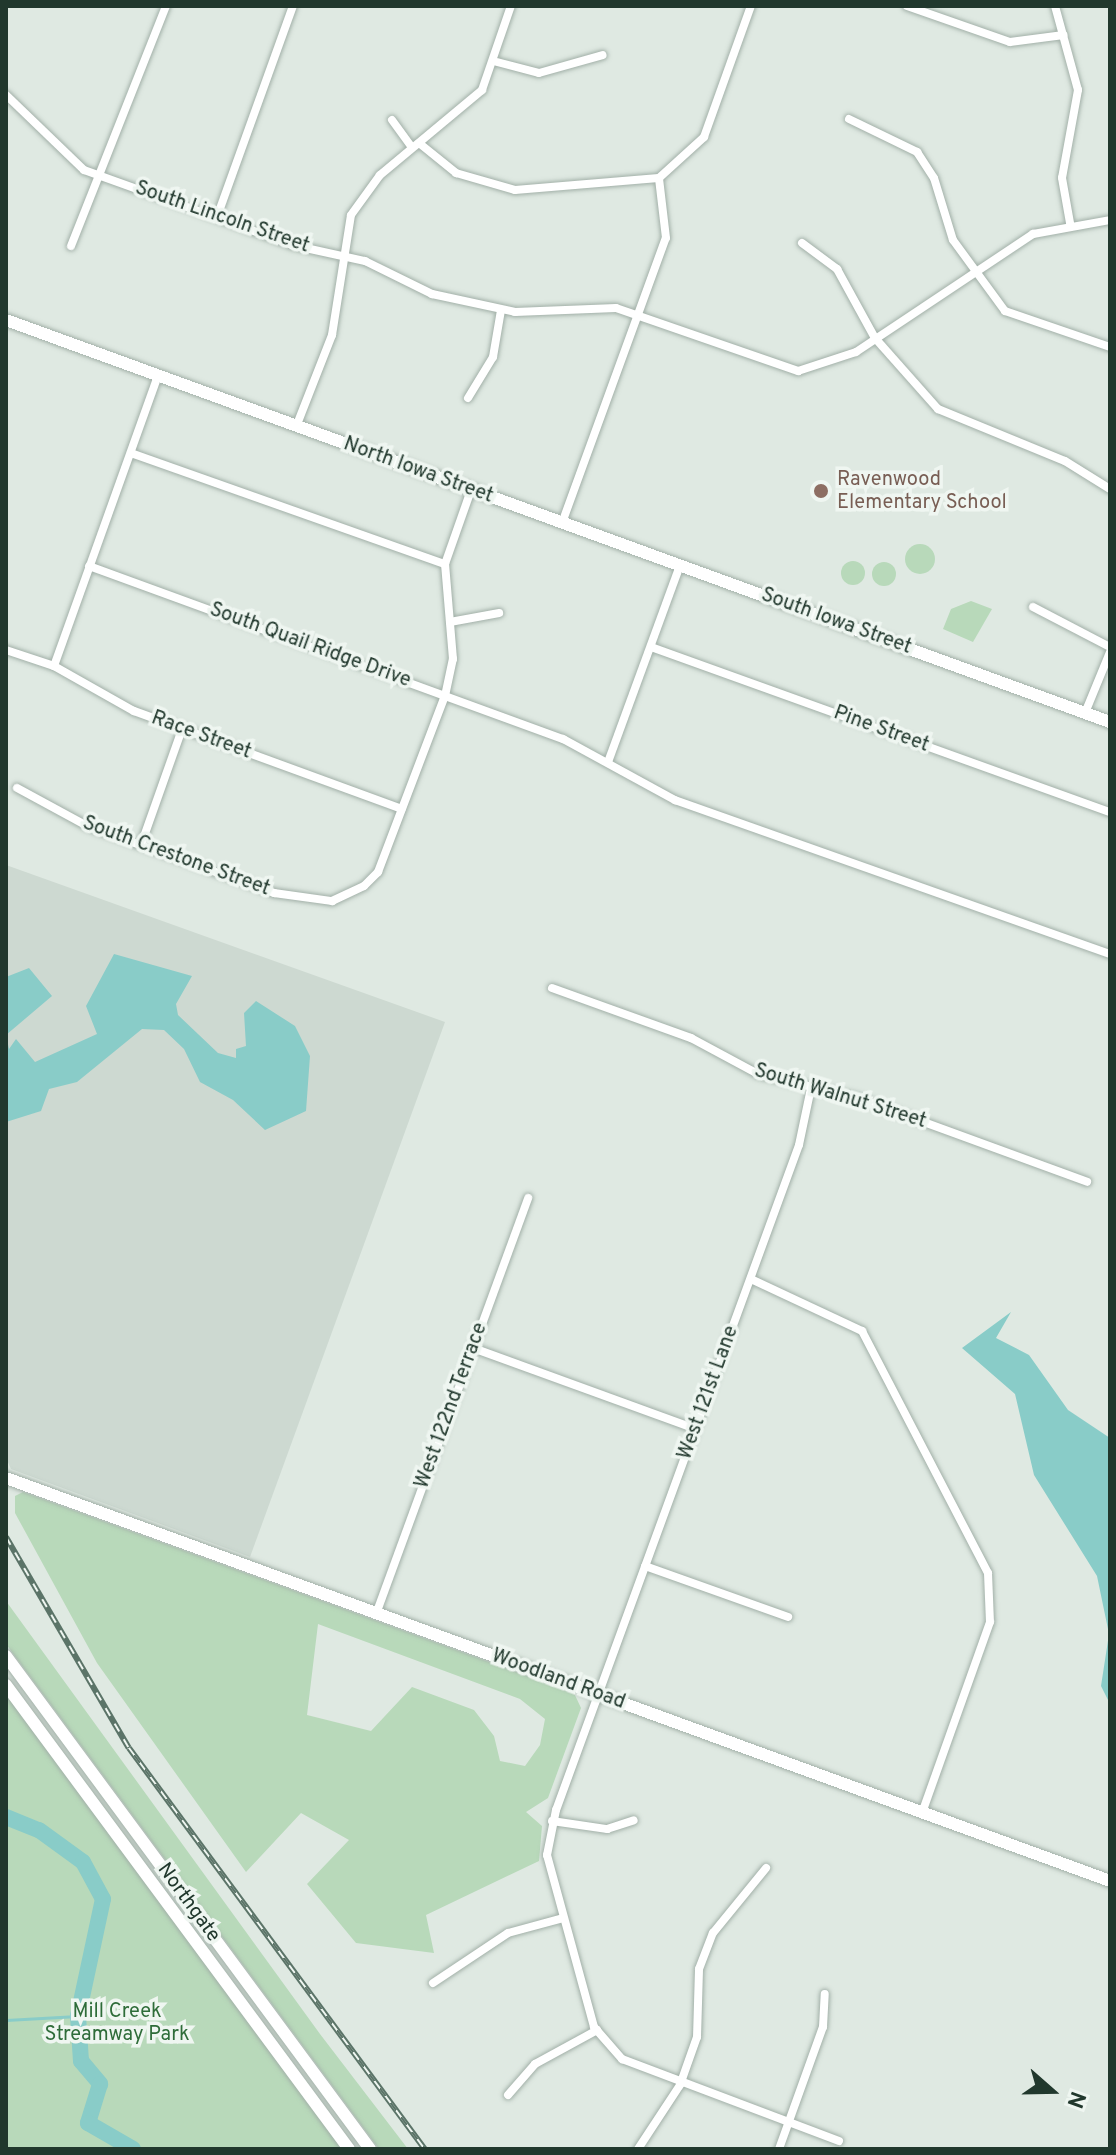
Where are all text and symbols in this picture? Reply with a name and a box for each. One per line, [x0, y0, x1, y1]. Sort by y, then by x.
street label: South Lincoln Street [132, 177, 312, 259]
street label: North Iowa Street [340, 433, 496, 509]
place label: Ravenwood Elementary School [837, 468, 1007, 515]
marker: Ravenwood Elementary School [812, 482, 830, 500]
street label: South Iowa Street [758, 584, 914, 660]
street label: South Quail Ridge Drive [206, 598, 414, 694]
street label: Pine Street [830, 702, 932, 758]
street label: Race Street [148, 707, 254, 765]
street label: South Crestone Street [79, 812, 273, 902]
street label: South Walnut Street [751, 1059, 929, 1135]
street label: West 122nd Terrace [411, 1319, 493, 1493]
street label: West 121st Lane [674, 1323, 744, 1463]
street label: Woodland Road [488, 1645, 628, 1715]
street label: Northgate [151, 1859, 225, 1947]
park label: Mill Creek Streamway Park [44, 2001, 190, 2048]
north arrow [1012, 2051, 1092, 2131]
text: N [1060, 2087, 1090, 2111]

